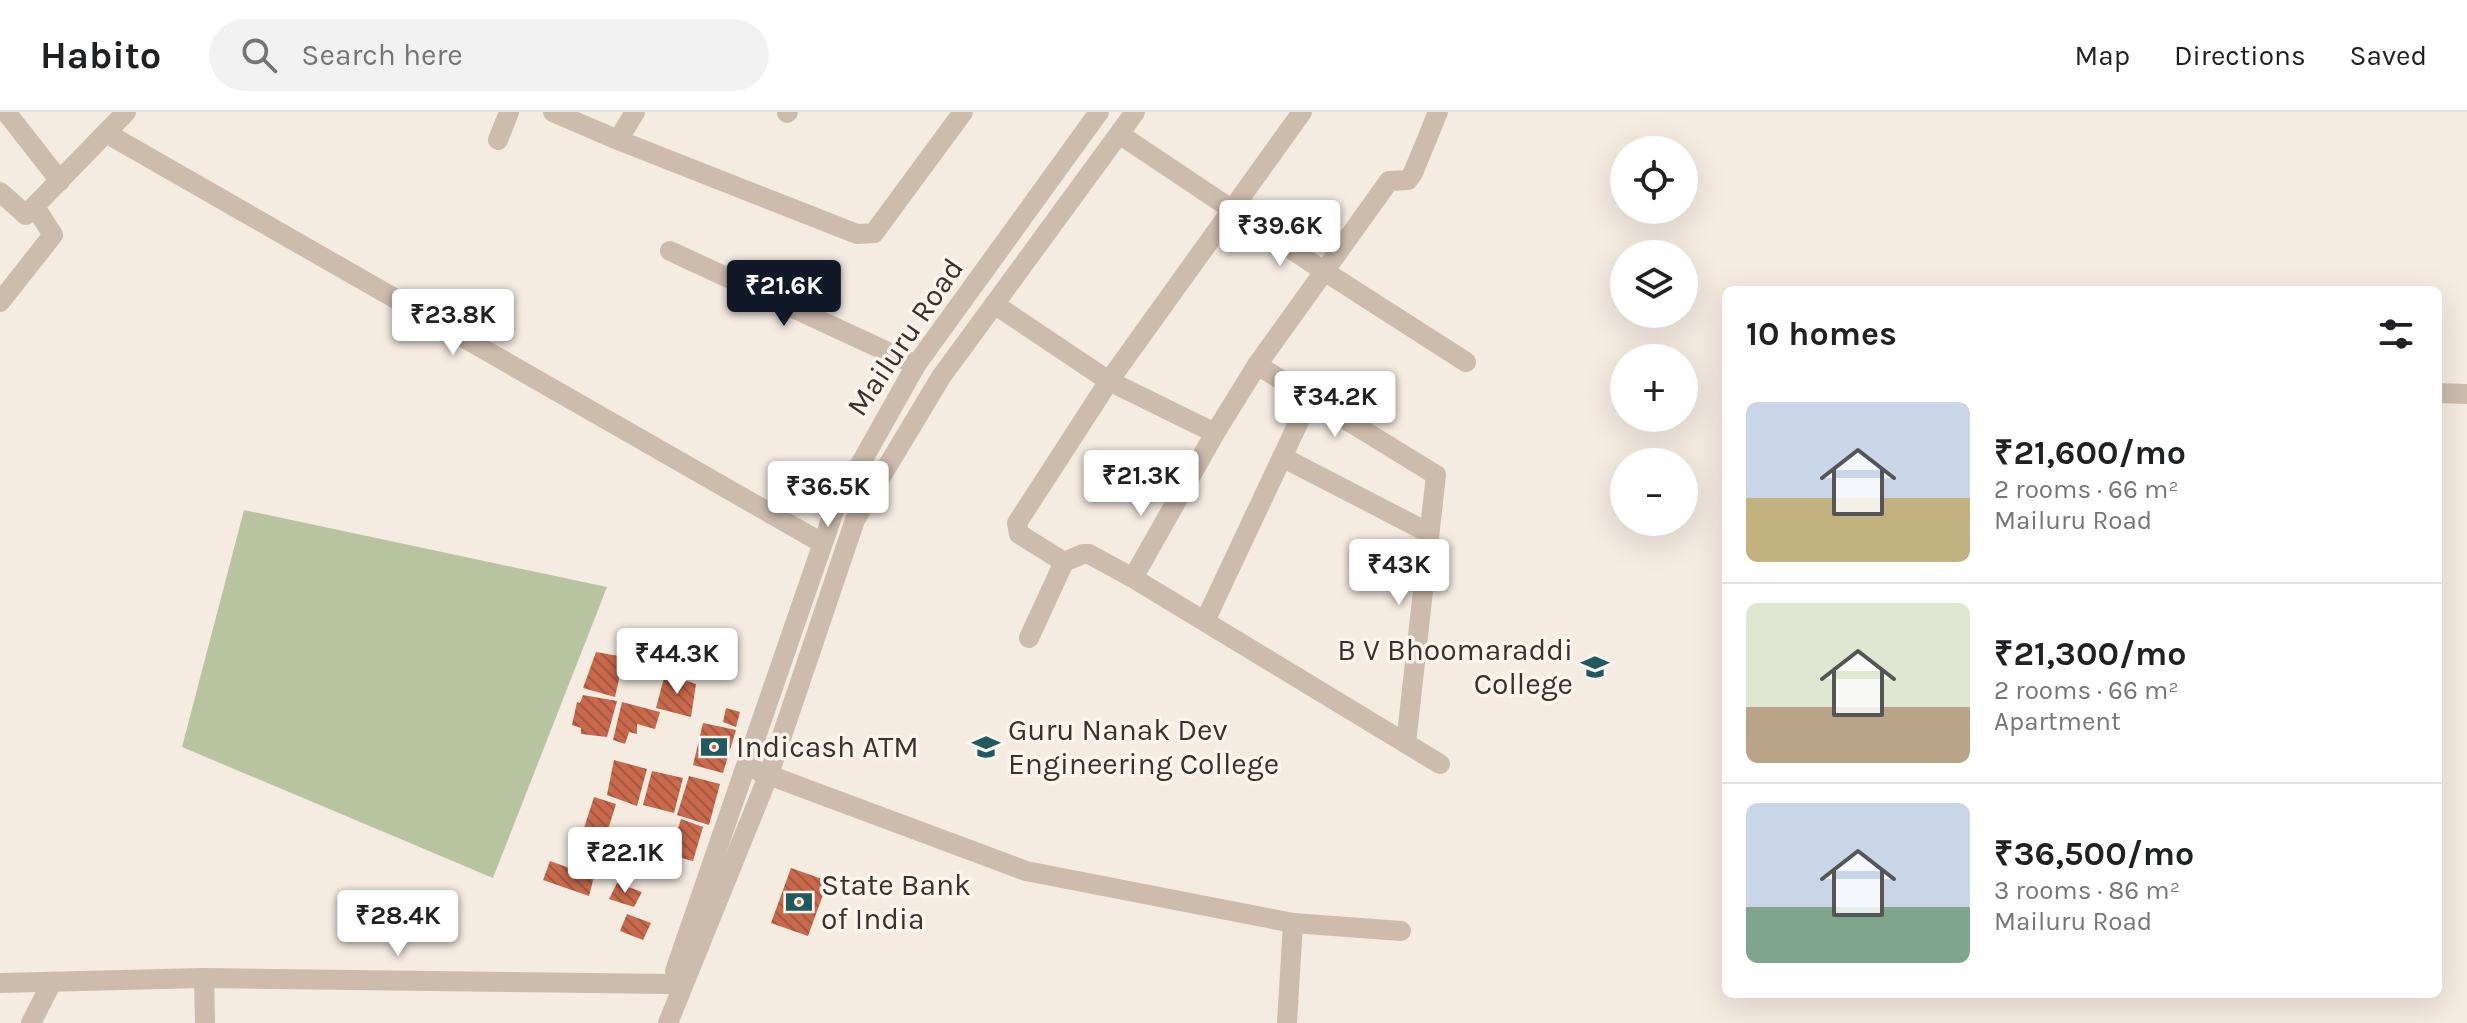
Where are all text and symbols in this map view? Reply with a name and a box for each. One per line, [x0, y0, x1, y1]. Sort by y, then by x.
search box [209, 19, 769, 91]
text: Habito [40, 33, 161, 78]
icon: search [237, 33, 281, 77]
text: Search here [301, 37, 463, 73]
text: Map [2075, 39, 2130, 72]
text: Directions [2174, 39, 2306, 72]
text: Saved [2350, 39, 2427, 72]
map controls [1610, 136, 1698, 536]
button: locate [1610, 136, 1698, 224]
pin: ₹39.6K [1215, 200, 1345, 268]
text: ₹39.6K [1237, 210, 1323, 241]
button: layers [1610, 240, 1698, 328]
street label: Mailuru Road [839, 251, 971, 423]
pin: ₹21.6K [719, 260, 849, 328]
text: ₹21.6K [745, 270, 823, 301]
pin: ₹23.8K [388, 289, 518, 357]
text: ₹23.8K [410, 299, 496, 330]
icon: filters [2374, 312, 2418, 356]
text: 10 homes [1746, 314, 1897, 354]
button: + [1610, 344, 1698, 432]
pin: ₹34.2K [1270, 371, 1400, 439]
text: ₹34.2K [1293, 381, 1377, 412]
text: ₹21,600/mo [1994, 433, 2186, 473]
icon: home [1810, 434, 1906, 530]
button: − [1610, 448, 1698, 536]
pin: ₹21.3K [1076, 450, 1206, 518]
text: ₹21.3K [1102, 460, 1180, 491]
pin: ₹36.5K [763, 461, 893, 529]
text: ₹36.5K [786, 471, 870, 502]
text: 2 rooms · 66 m² [1994, 474, 2179, 505]
text: Mailuru Road [1994, 505, 2152, 536]
pin: ₹43K [1352, 539, 1446, 607]
text: ₹43K [1367, 549, 1431, 580]
pin: ₹44.3K [612, 628, 742, 696]
place label: B V Bhoomaraddi College [1337, 632, 1573, 702]
text: ₹21,300/mo [1994, 634, 2186, 674]
icon: home [1810, 635, 1906, 731]
text: ₹44.3K [635, 638, 719, 669]
school or university icon: B V Bhoomaraddi College [1580, 652, 1610, 682]
text: 2 rooms · 66 m² [1994, 675, 2179, 706]
text: Apartment [1994, 706, 2121, 737]
place label: Guru Nanak Dev Engineering College [1008, 712, 1279, 782]
place label: Indicash ATM [736, 729, 919, 765]
bank icon: Indicash ATM [699, 732, 729, 762]
school or university icon: Guru Nanak Dev Engineering College [971, 732, 1001, 762]
pin: ₹22.1K [560, 827, 690, 895]
text: ₹36,500/mo [1994, 834, 2194, 874]
icon: home [1810, 835, 1906, 931]
text: ₹22.1K [586, 837, 664, 868]
place label: State Bank of India [821, 867, 971, 937]
text: 3 rooms · 86 m² [1994, 875, 2180, 906]
bank icon: State Bank of India [784, 887, 814, 917]
pin: ₹28.4K [333, 890, 463, 958]
text: ₹28.4K [355, 900, 441, 931]
text: Mailuru Road [1994, 906, 2152, 937]

